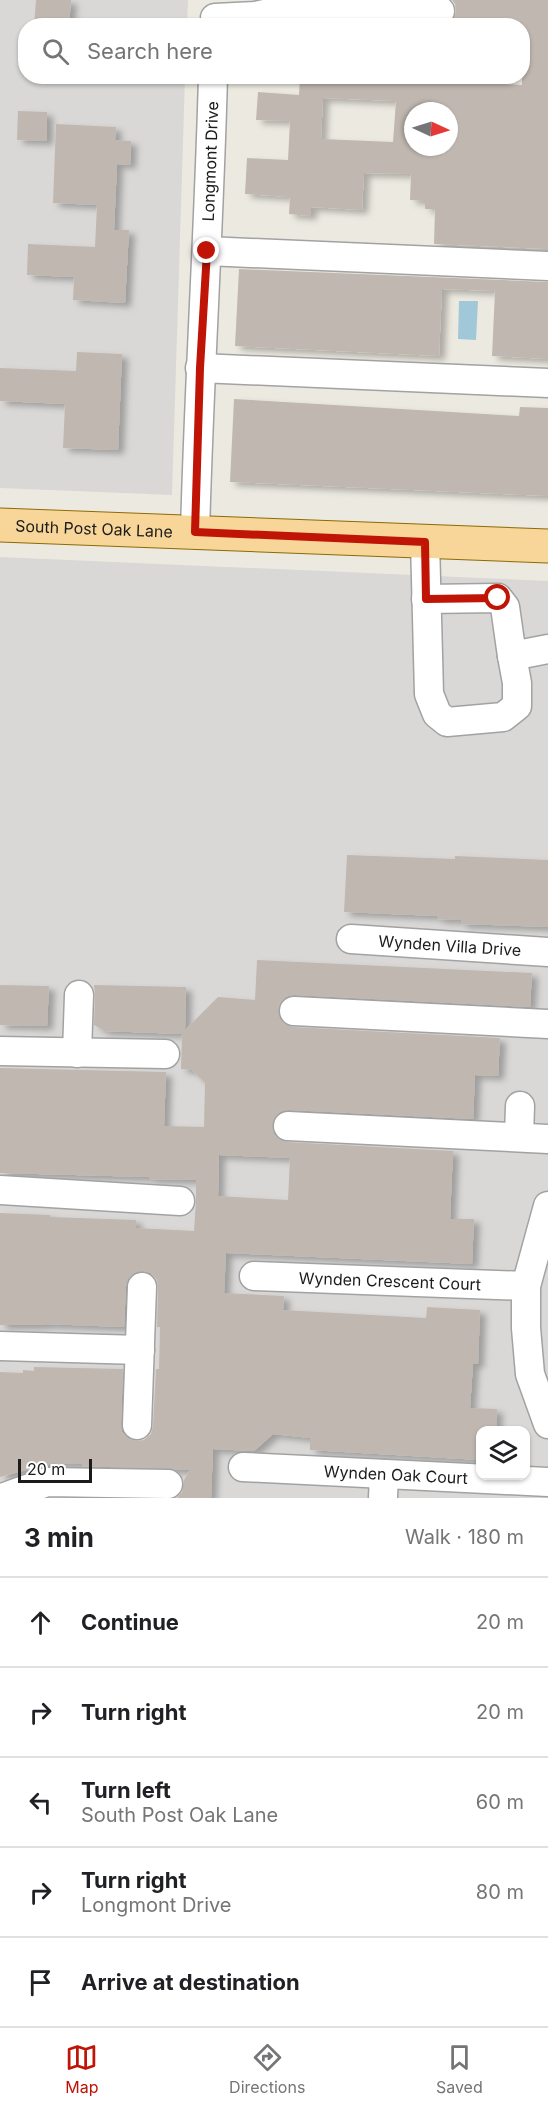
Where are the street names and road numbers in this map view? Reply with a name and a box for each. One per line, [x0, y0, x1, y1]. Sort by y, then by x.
street label: Longmont Drive [198, 101, 222, 222]
street label: South Post Oak Lane [15, 516, 173, 542]
street label: Wynden Villa Drive [378, 931, 522, 960]
street label: Wynden Crescent Court [298, 1268, 481, 1294]
street label: Wynden Oak Court [323, 1461, 468, 1488]

